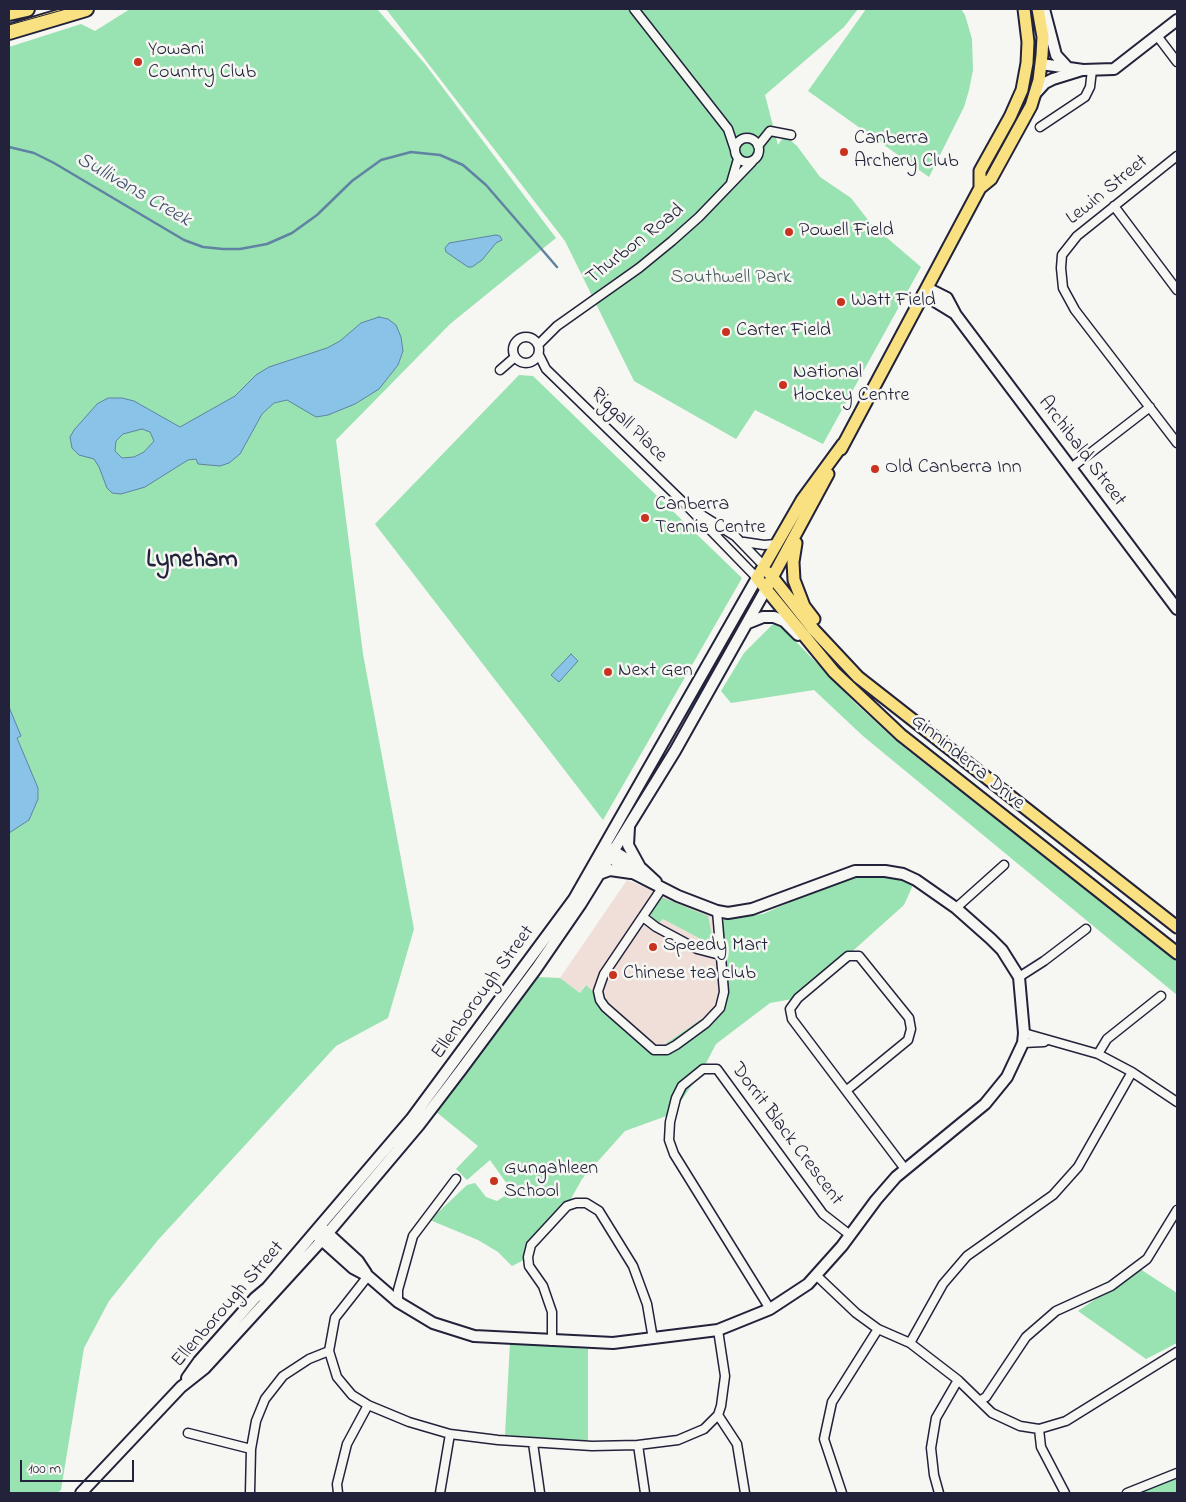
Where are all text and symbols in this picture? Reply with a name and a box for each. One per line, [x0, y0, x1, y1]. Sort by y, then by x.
place label: Yowani Country Club [148, 39, 256, 86]
marker: Yowani Country Club [132, 56, 144, 68]
place label: Canberra Archery Club [854, 128, 958, 175]
marker: Canberra Archery Club [838, 146, 850, 158]
water label: Sullivans Creek [71, 148, 195, 234]
street label: Lewin Street [1062, 151, 1154, 231]
street label: Thurbon Road [582, 199, 690, 291]
place label: Powell Field [799, 220, 894, 244]
marker: Powell Field [783, 226, 795, 238]
park label: Southwell Park [671, 267, 791, 291]
place label: Watt Field [851, 290, 936, 314]
marker: Watt Field [835, 296, 847, 308]
place label: Carter Field [736, 320, 831, 344]
marker: Carter Field [720, 326, 732, 338]
place label: National Hockey Centre [793, 362, 909, 409]
marker: National Hockey Centre [777, 379, 789, 391]
street label: Riggall Place [585, 383, 671, 469]
street label: Archibald Street [1032, 392, 1130, 512]
place label: Old Canberra Inn [885, 457, 1022, 481]
marker: Old Canberra Inn [869, 463, 881, 475]
place label: Canberra Tennis Centre [655, 494, 766, 541]
marker: Canberra Tennis Centre [639, 512, 651, 524]
district label: Lyneham [146, 547, 238, 577]
place label: Next Gen [618, 660, 692, 684]
marker: Next Gen [602, 666, 614, 678]
street label: Ginninderra Drive [905, 710, 1029, 816]
street label: Ellenborough Street [427, 921, 541, 1065]
place label: Speedy Mart [663, 935, 768, 959]
marker: Speedy Mart [647, 941, 659, 953]
place label: Chinese tea club [623, 963, 756, 987]
marker: Chinese tea club [607, 969, 619, 981]
street label: Dorrit Black Crescent [724, 1059, 848, 1211]
place label: Gungahleen School [504, 1158, 598, 1205]
marker: Gungahleen School [488, 1175, 500, 1187]
street label: Ellenborough Street [168, 1237, 290, 1373]
scale bar [22, 1450, 136, 1482]
text: 100 m [28, 1458, 61, 1480]

